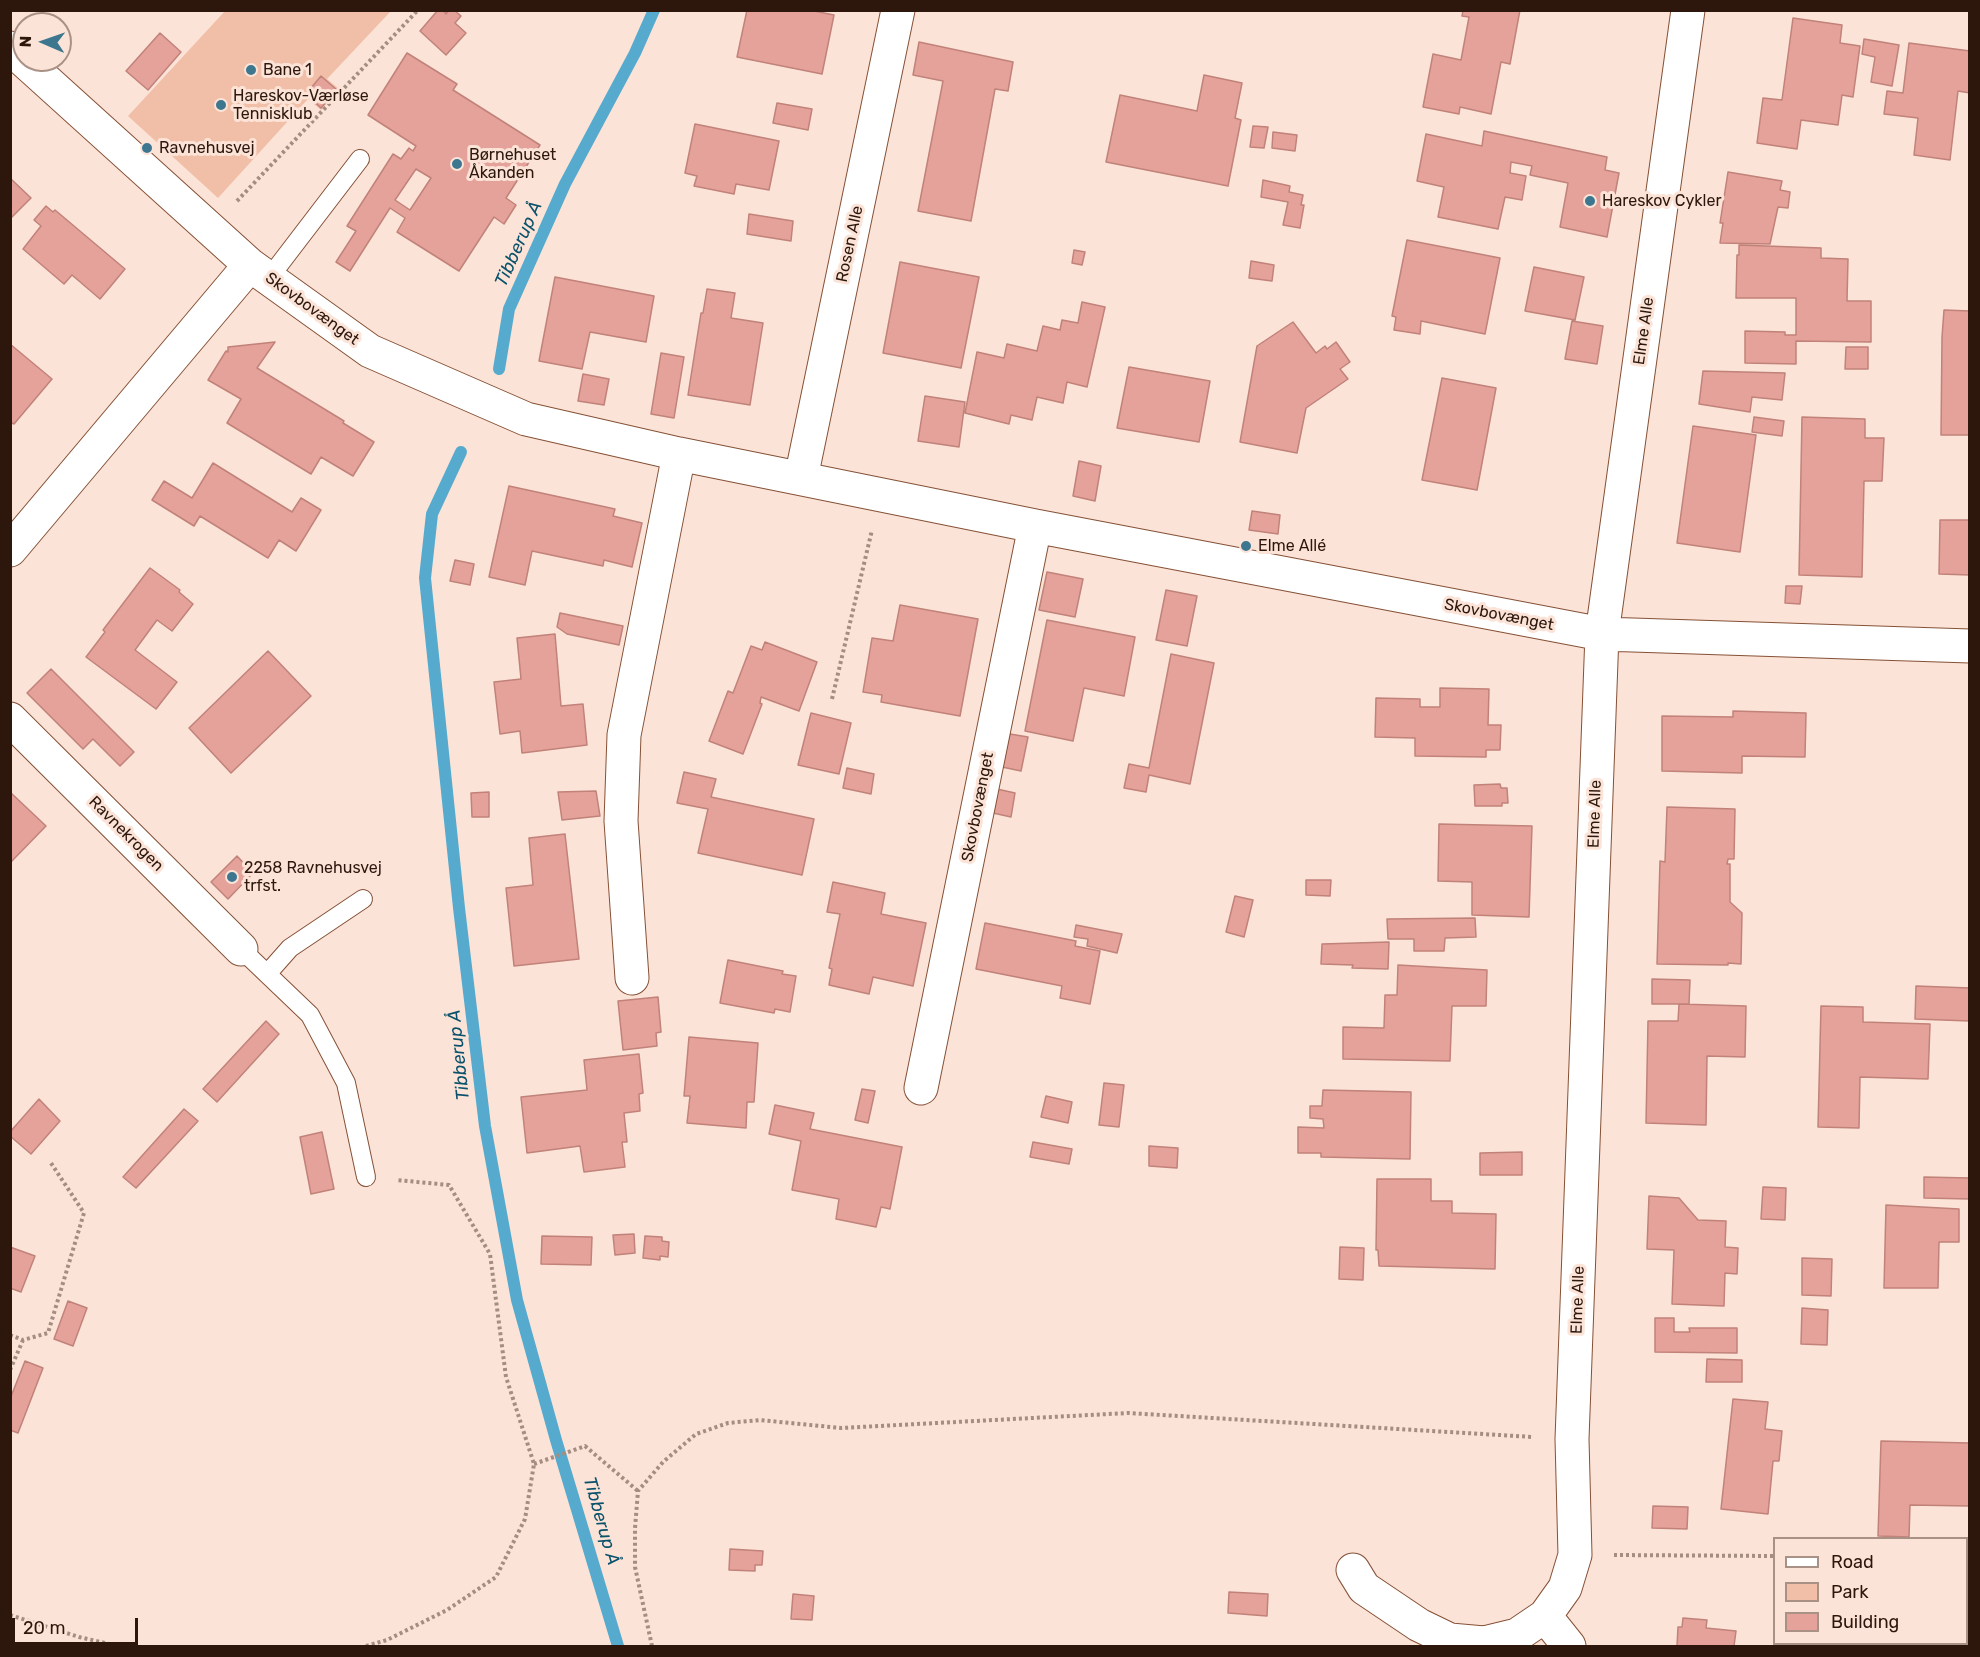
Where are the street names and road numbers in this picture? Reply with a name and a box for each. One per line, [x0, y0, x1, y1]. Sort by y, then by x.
street label: Rosen Alle [833, 204, 867, 284]
street label: Skovbovænget [261, 269, 363, 349]
street label: Elme Alle [1630, 296, 1658, 366]
street label: Skovbovænget [1443, 595, 1555, 635]
street label: Skovbovænget [958, 751, 998, 863]
street label: Elme Alle [1584, 780, 1606, 848]
street label: Ravnekrogen [84, 792, 168, 876]
street label: Elme Alle [1567, 1266, 1589, 1334]

